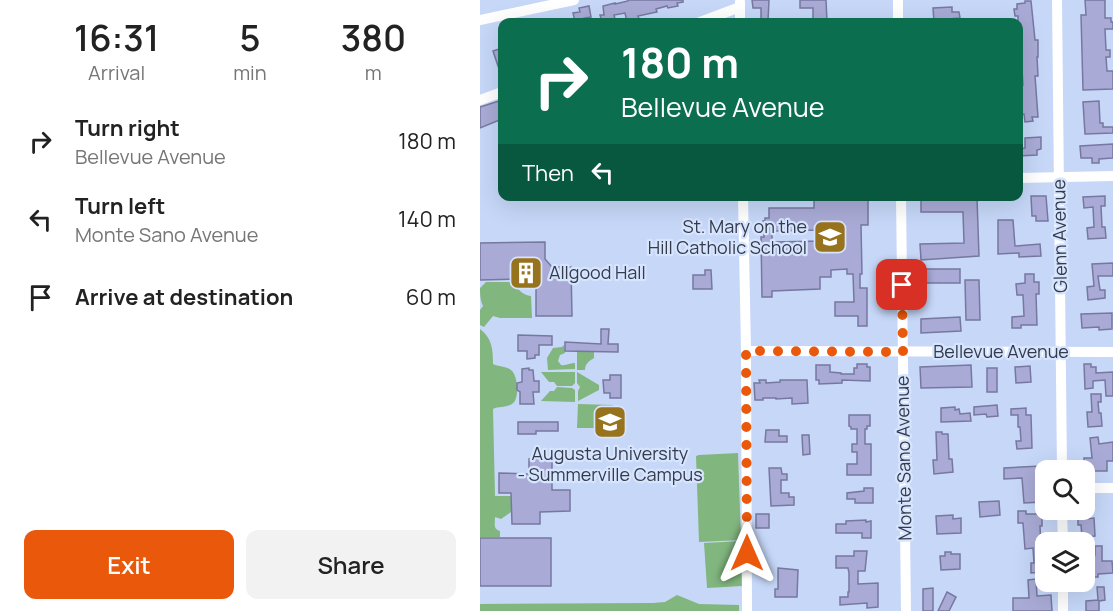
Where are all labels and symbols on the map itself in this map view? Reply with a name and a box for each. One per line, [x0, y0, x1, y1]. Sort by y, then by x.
street label: Glenn Avenue [1046, 179, 1072, 293]
place label: St. Mary on the Hill Catholic School [648, 214, 807, 259]
school or university icon: St. Mary on the Hill Catholic School [812, 219, 848, 255]
building icon: Allgood Hall [508, 255, 544, 291]
pin [876, 259, 927, 310]
place label: Allgood Hall [549, 260, 646, 284]
street label: Bellevue Avenue [933, 339, 1069, 363]
street label: Monte Sano Avenue [890, 375, 916, 541]
school or university icon: Augusta University - Summerville Campus [592, 404, 628, 440]
place label: Augusta University - Summerville Campus [517, 441, 703, 486]
position arrow [715, 521, 779, 585]

